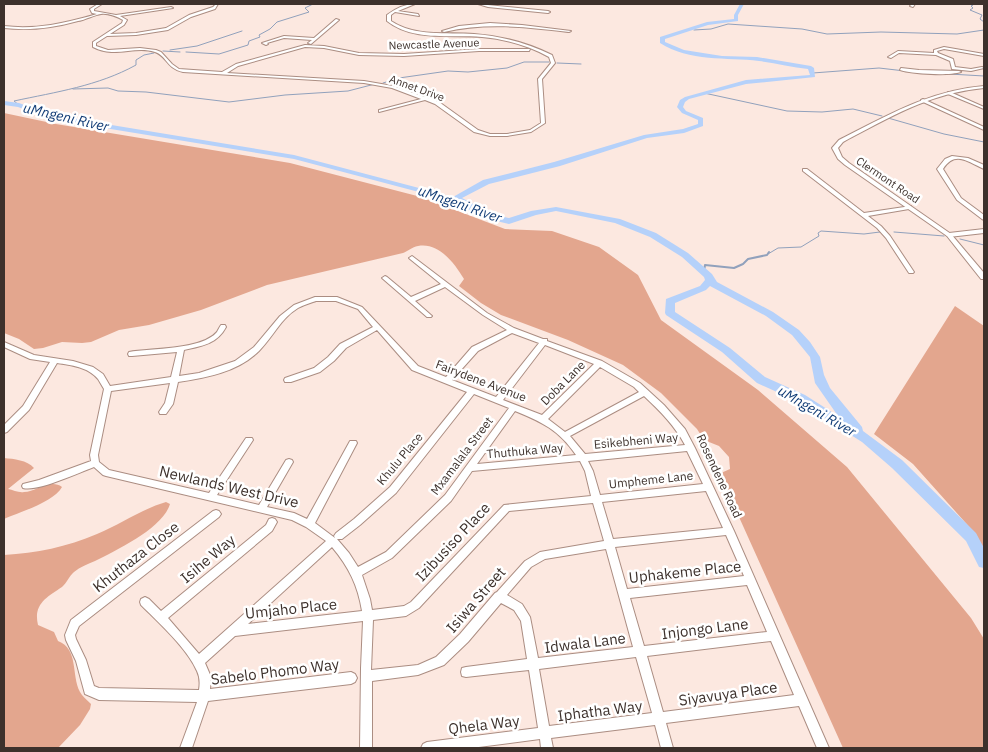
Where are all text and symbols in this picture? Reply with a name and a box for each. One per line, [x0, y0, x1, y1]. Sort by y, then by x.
street label: Newcastle Avenue [388, 35, 480, 53]
street label: Annet Drive [388, 72, 446, 104]
water label: uMngeni River [21, 98, 111, 136]
street label: Clermont Road [854, 154, 922, 206]
water label: uMngeni River [416, 181, 505, 227]
street label: Fairydene Avenue [434, 356, 529, 405]
street label: Doba Lane [537, 357, 588, 408]
water label: uMngeni River [775, 381, 860, 441]
street label: Mxamalala Street [427, 414, 496, 498]
street label: Khulu Place [373, 429, 426, 488]
street label: Esikebheni Way [593, 429, 679, 452]
street label: Rosendene Road [693, 431, 745, 520]
street label: Thuthuka Way [486, 440, 564, 461]
street label: Newlands West Drive [157, 461, 301, 512]
street label: Umpheme Lane [608, 468, 694, 491]
street label: Izibusiso Place [411, 498, 494, 585]
street label: Khuthaza Close [89, 517, 183, 596]
street label: Isihe Way [176, 530, 239, 587]
street label: Uphakeme Place [628, 556, 742, 587]
street label: Isiwa Street [442, 563, 509, 637]
street label: Umjaho Place [244, 594, 338, 623]
street label: Injongo Lane [660, 614, 749, 643]
street label: Idwala Lane [543, 628, 627, 657]
street label: Sabelo Phomo Way [210, 654, 341, 689]
street label: Siyavuya Place [677, 677, 778, 710]
street label: Iphatha Way [556, 696, 644, 725]
street label: Qhela Way [447, 711, 521, 738]

